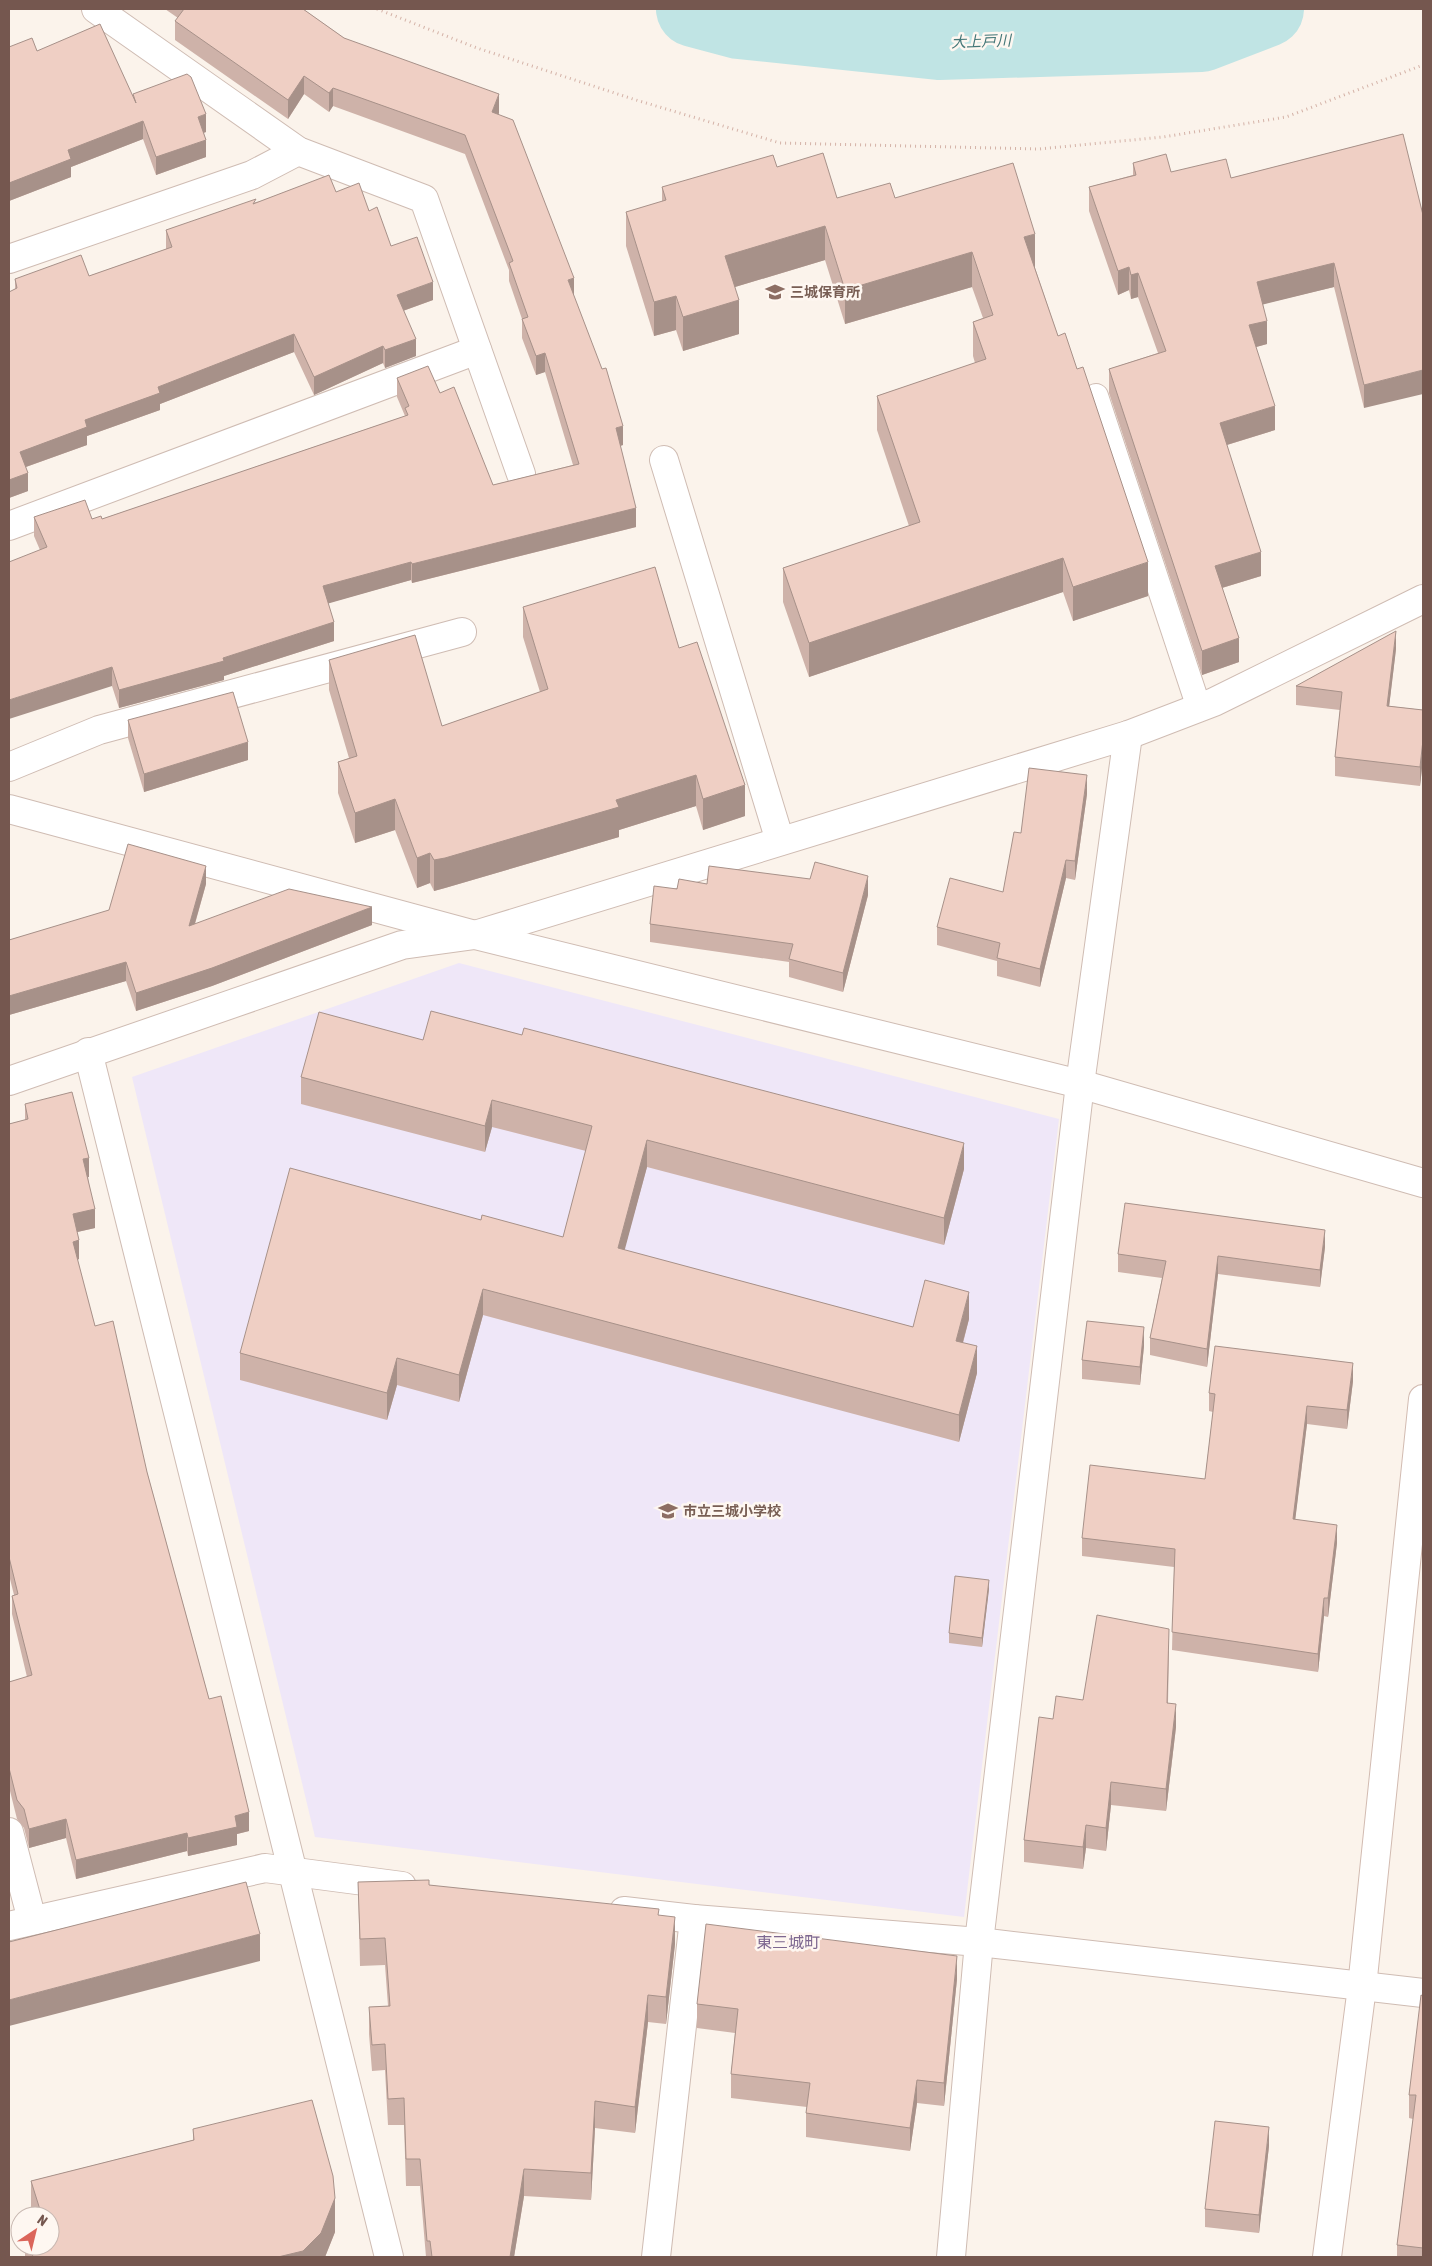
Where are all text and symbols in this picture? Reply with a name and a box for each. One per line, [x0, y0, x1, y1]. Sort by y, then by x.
water label: 大上戸川 [951, 31, 1013, 51]
school or university icon: 三城保育所 [764, 281, 786, 303]
place label: 三城保育所 [790, 284, 860, 300]
school or university icon: 市立三城小学校 [657, 1500, 679, 1522]
place label: 市立三城小学校 [683, 1503, 781, 1519]
district label: 東三城町 [756, 1933, 820, 1951]
north arrow [10, 2206, 60, 2256]
text: N [34, 2211, 50, 2229]

